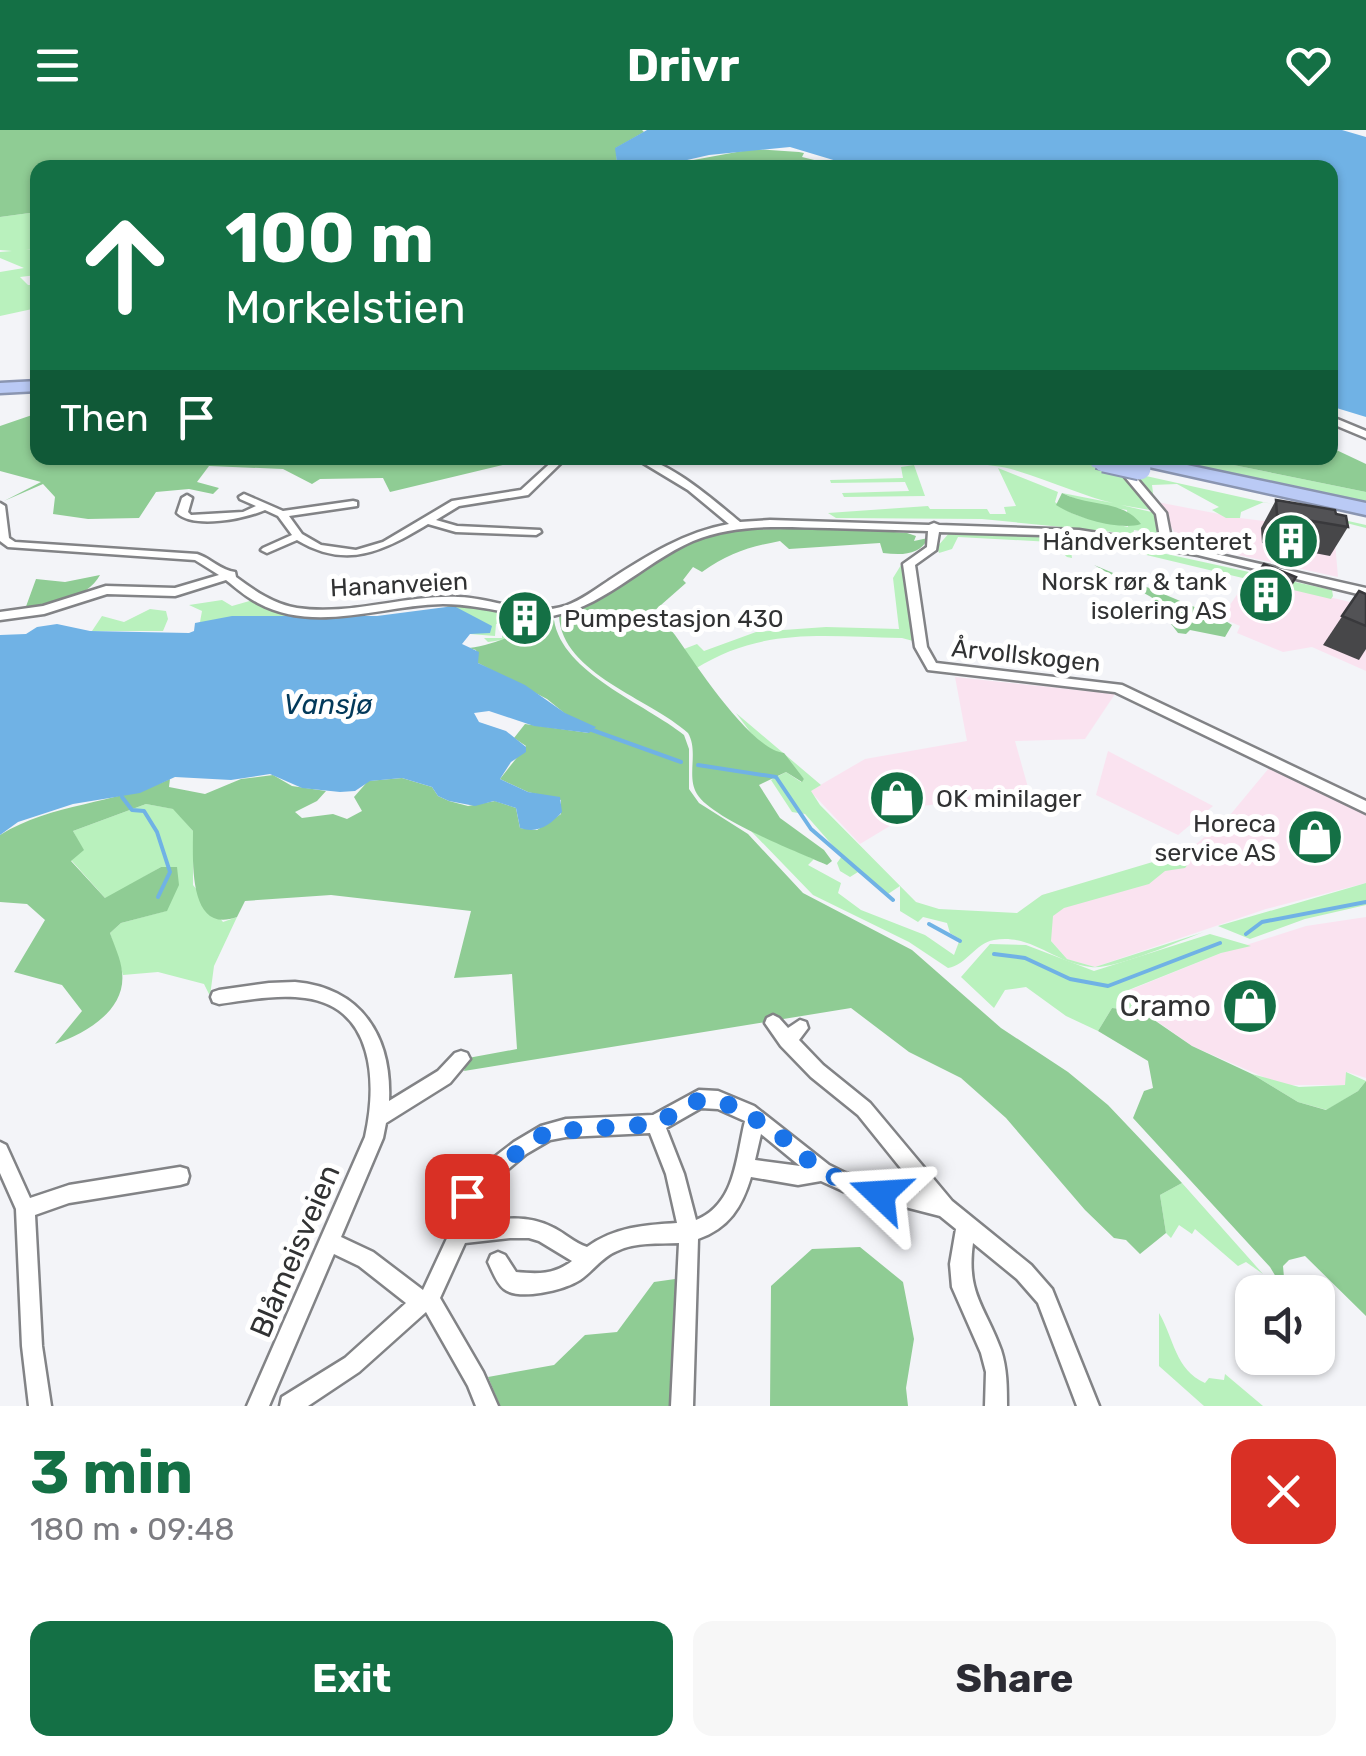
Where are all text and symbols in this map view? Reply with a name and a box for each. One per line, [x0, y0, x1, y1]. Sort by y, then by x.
icon: menu [30, 38, 85, 93]
icon: heart [1281, 38, 1336, 93]
text: Drivr [627, 39, 739, 92]
text: 100 m [225, 197, 434, 280]
icon: ahead [60, 200, 190, 330]
text: Morkelstien [225, 281, 466, 334]
icon: arrive [169, 390, 224, 445]
text: Then [60, 395, 149, 441]
building icon: Håndverksenteret [1261, 511, 1321, 571]
place label: Håndverksenteret [1042, 527, 1252, 556]
building icon: Norsk rør & tank isolering AS [1236, 565, 1296, 625]
street label: Hananveien [329, 566, 469, 603]
place label: Norsk rør & tank isolering AS [1041, 567, 1227, 625]
building icon: Pumpestasjon 430 [495, 588, 555, 648]
place label: Pumpestasjon 430 [564, 604, 784, 633]
street label: Årvollskogen [950, 633, 1102, 678]
water label: Vansjø [283, 688, 373, 721]
shop icon: OK minilager [867, 768, 927, 828]
place label: OK minilager [936, 784, 1082, 813]
shop icon: Horeca service AS [1285, 807, 1345, 867]
place label: Horeca service AS [1155, 809, 1276, 867]
shop icon: Cramo [1220, 976, 1280, 1036]
place label: Cramo [1119, 988, 1211, 1024]
position arrow [828, 1142, 932, 1246]
pin [425, 1154, 510, 1239]
street label: Blåmeisveien [242, 1159, 348, 1343]
icon: arrive [440, 1169, 495, 1224]
map controls [1235, 1275, 1335, 1375]
button: sound [1235, 1275, 1335, 1375]
text: 3 min [30, 1437, 193, 1508]
button: close [1231, 1439, 1336, 1544]
text: 180 m · 09:48 [30, 1510, 235, 1548]
button: Exit [30, 1621, 673, 1736]
button: Share [693, 1621, 1336, 1736]

